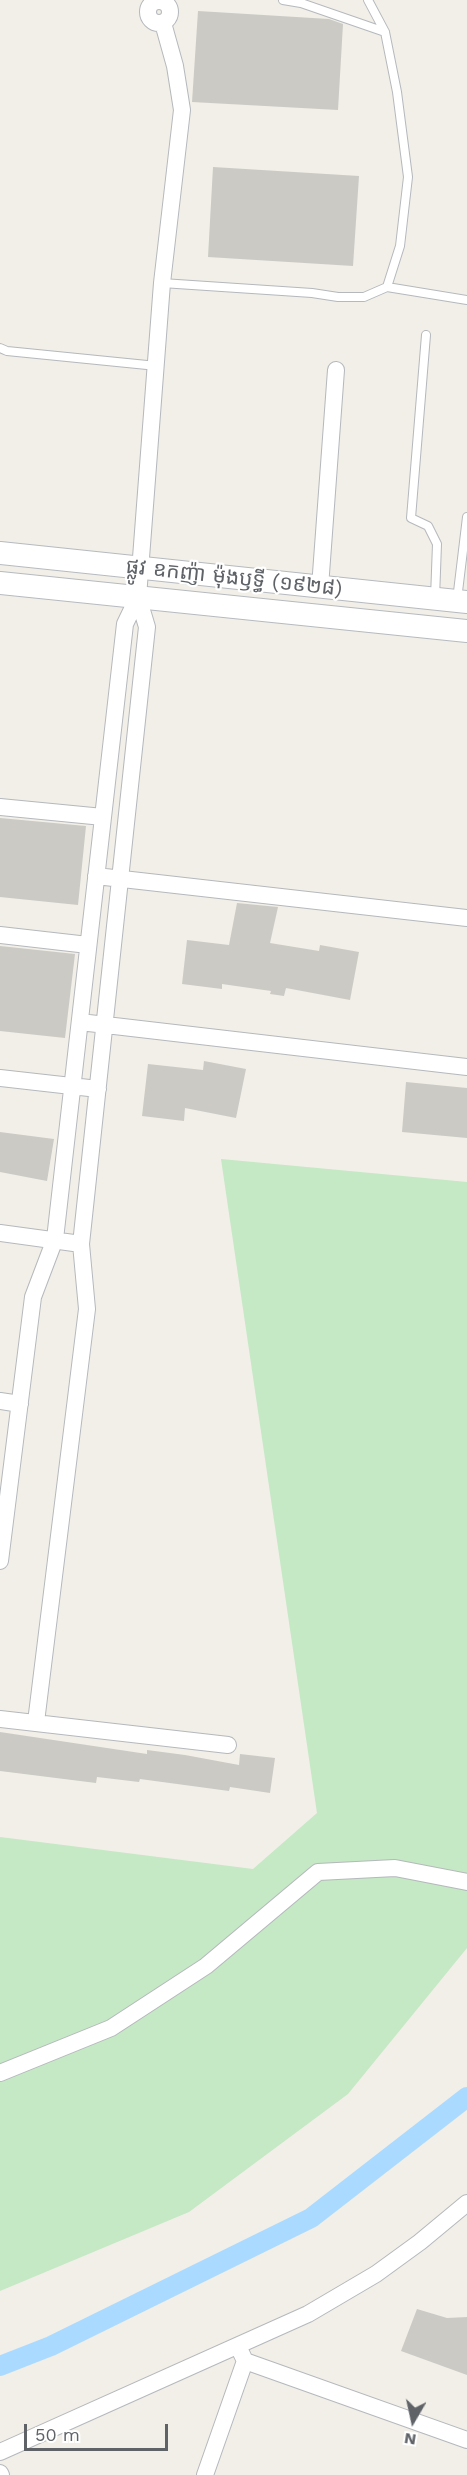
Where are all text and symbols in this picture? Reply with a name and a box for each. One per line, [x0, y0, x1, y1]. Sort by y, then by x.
street label: ផ្លូវ ឧកញ៉ា ម៉ុងឫទ្ធី (១៩២៨) [125, 554, 343, 602]
north arrow [383, 2391, 443, 2451]
scale bar [27, 2412, 171, 2450]
text: 50 m [35, 2424, 80, 2445]
text: N [403, 2429, 417, 2450]

